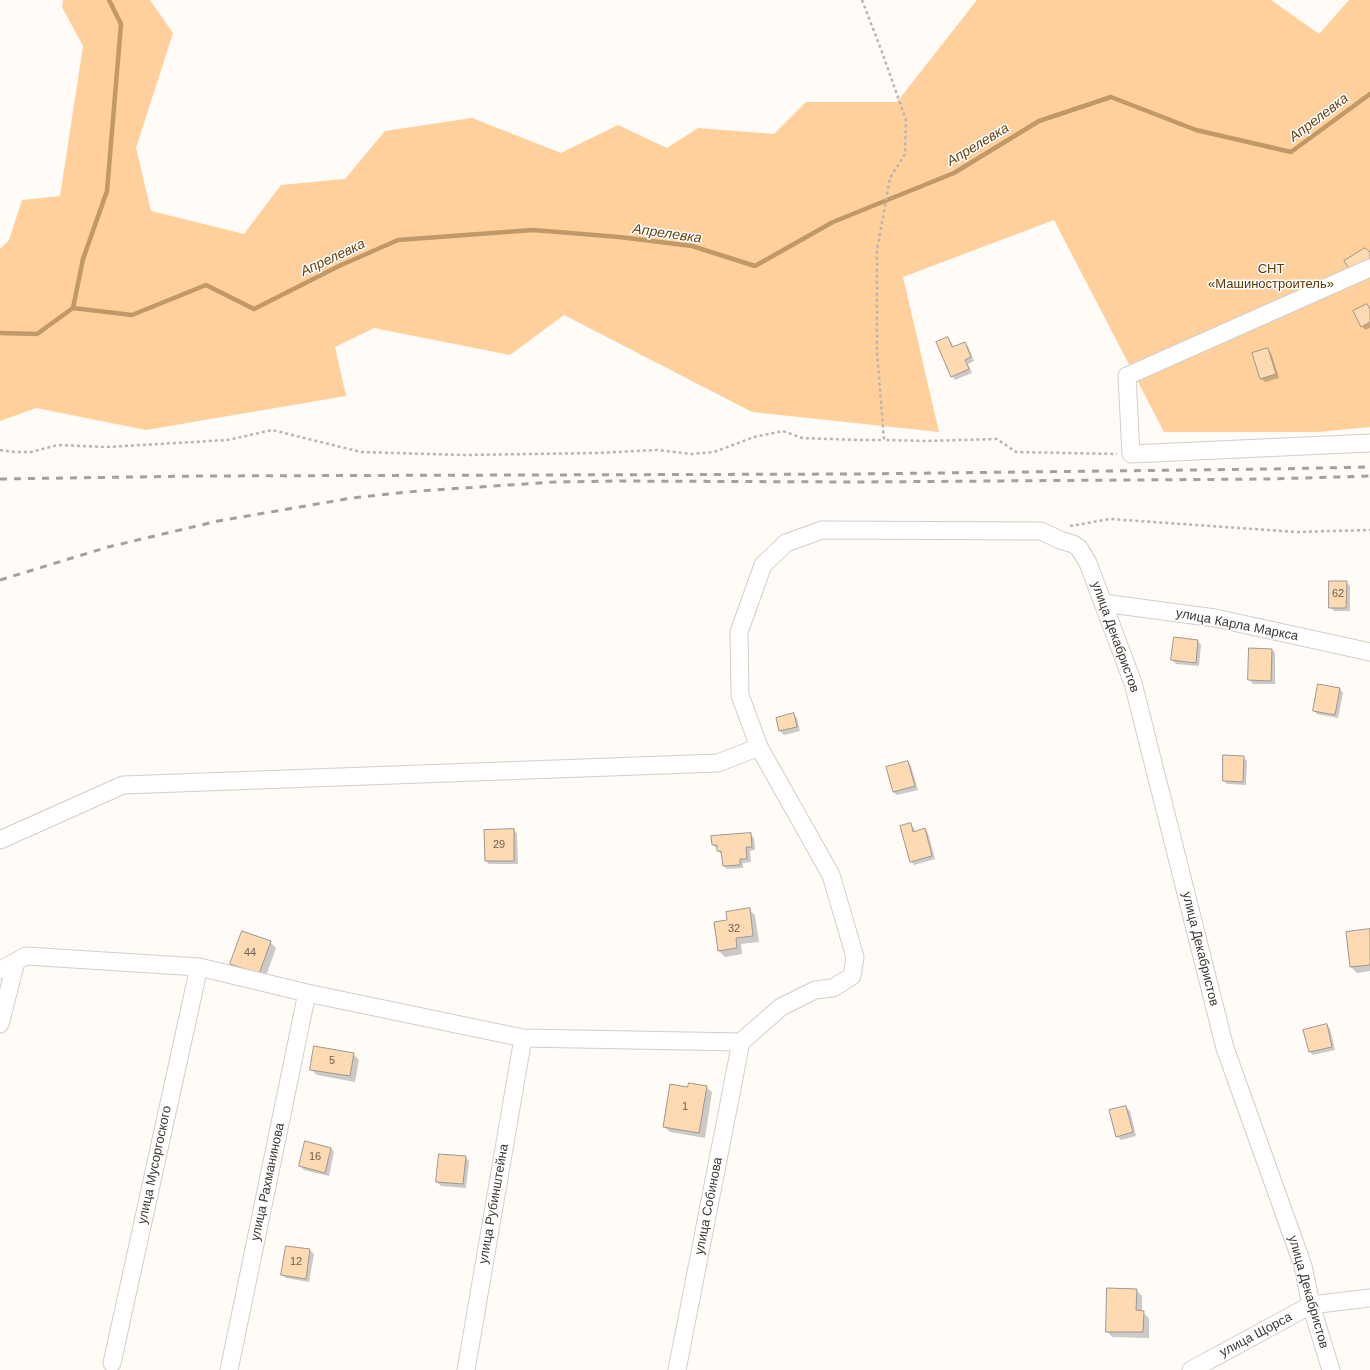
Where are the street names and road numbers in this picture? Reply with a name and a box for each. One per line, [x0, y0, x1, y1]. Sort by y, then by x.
street label: улица Декабристов [1088, 579, 1142, 695]
street label: улица Карла Маркса [1174, 605, 1300, 645]
street label: улица Декабристов [1178, 890, 1222, 1008]
street label: улица Мусоргоского [135, 1104, 175, 1226]
street label: улица Рахманинова [248, 1122, 288, 1242]
street label: улица Рубинштейна [476, 1143, 512, 1265]
street label: улица Собинова [692, 1156, 726, 1256]
street label: улица Декабристов [1284, 1234, 1332, 1350]
street label: улица Щорса [1217, 1309, 1295, 1361]

